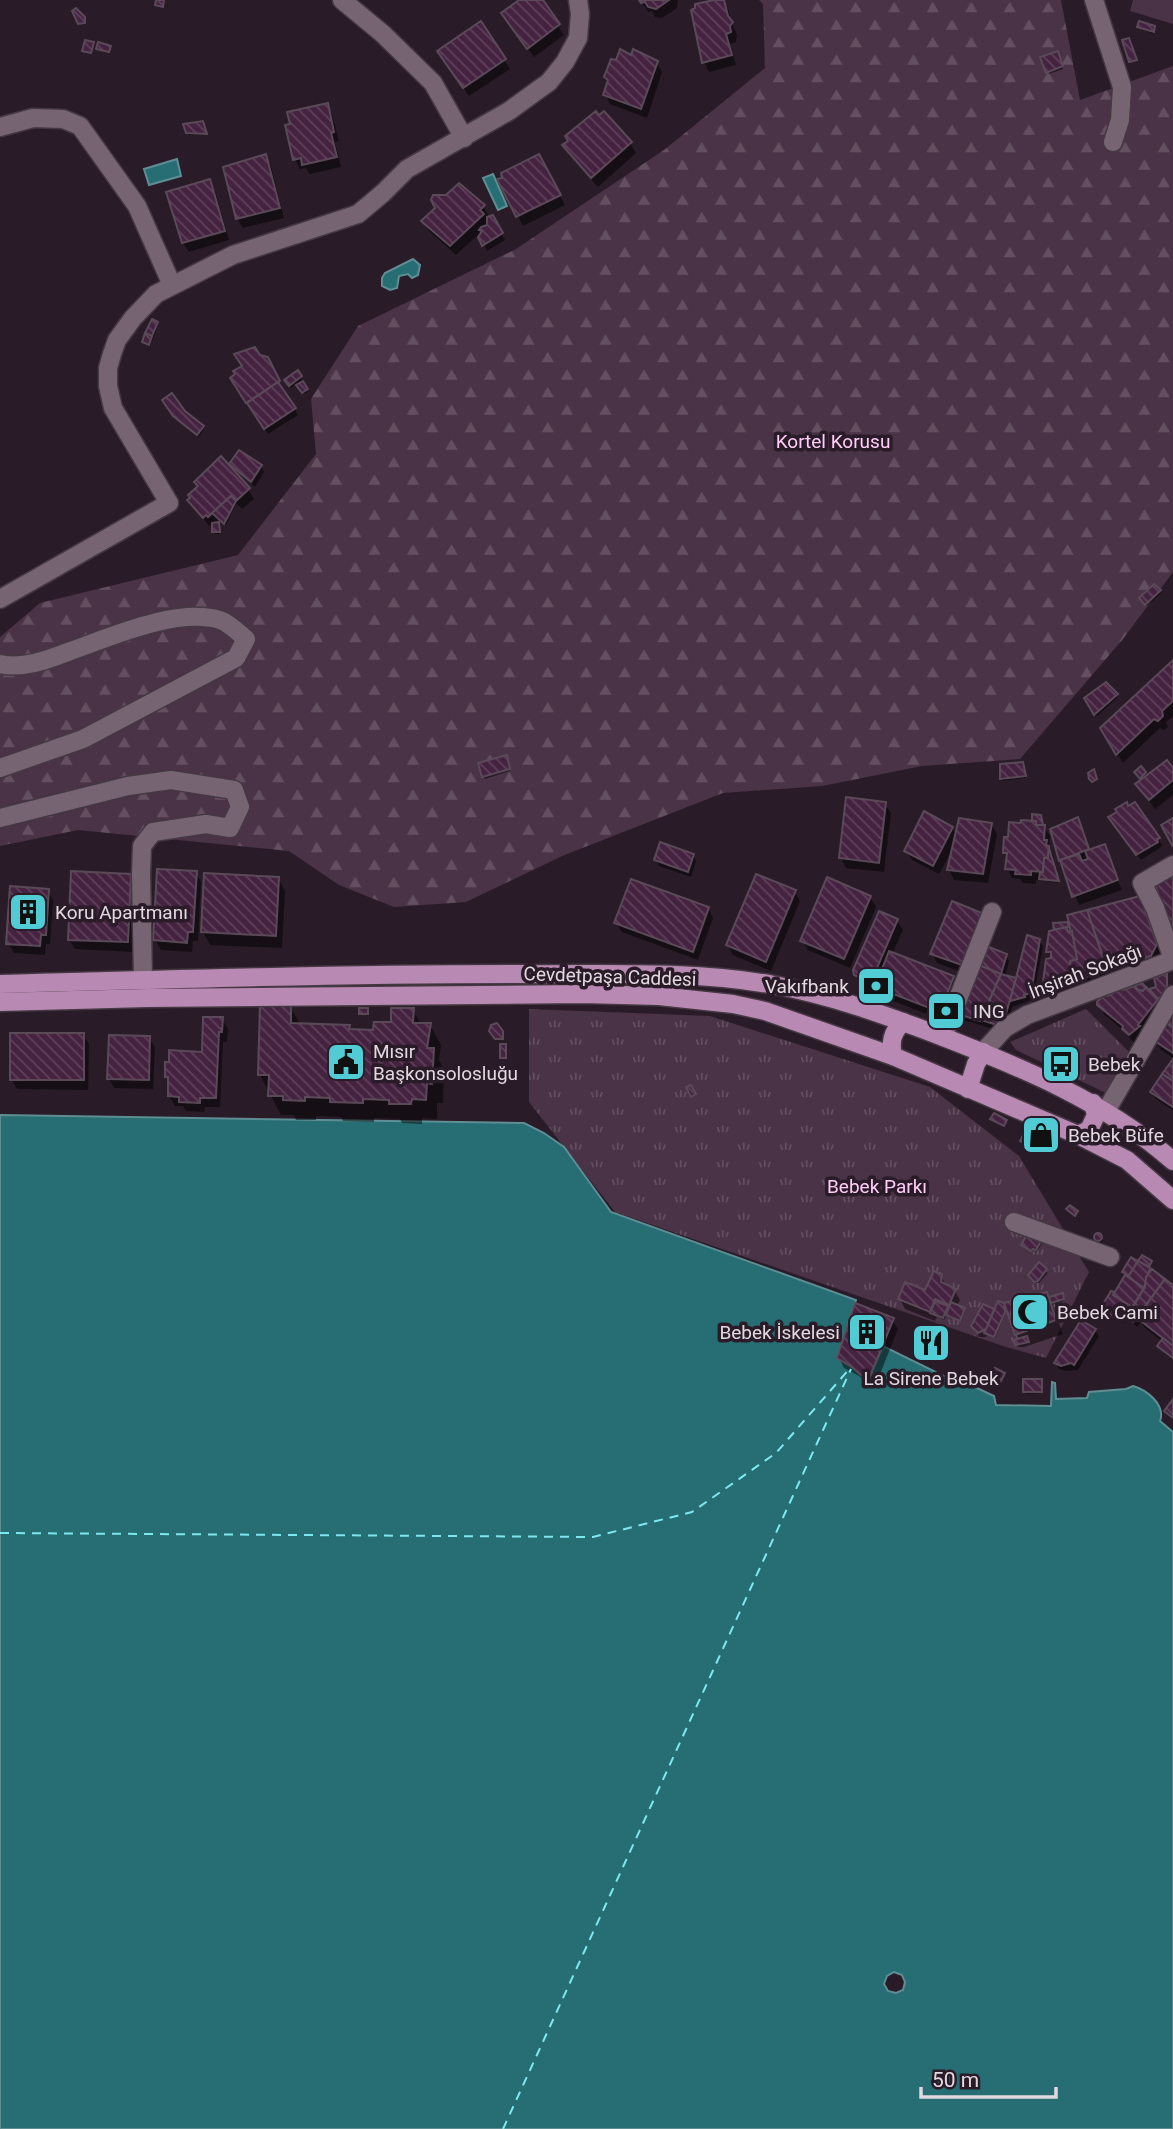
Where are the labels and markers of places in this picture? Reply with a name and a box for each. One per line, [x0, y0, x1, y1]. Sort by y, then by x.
building icon: Koru Apartmanı [7, 891, 49, 933]
place label: Koru Apartmanı [55, 901, 188, 924]
bank icon: Vakıfbank [855, 965, 897, 1007]
place label: Vakıfbank [765, 975, 849, 998]
bank icon: ING [925, 990, 967, 1032]
place label: ING [973, 1000, 1005, 1023]
place label: Mısır Başkonsolosluğu [373, 1040, 518, 1085]
public building icon: Mısır Başkonsolosluğu [325, 1041, 367, 1083]
bus stop icon: Bebek [1040, 1043, 1082, 1085]
place label: Bebek [1088, 1053, 1141, 1076]
shop icon: Bebek Büfe [1020, 1114, 1062, 1156]
place label: Bebek Büfe [1068, 1124, 1164, 1147]
mosque icon: Bebek Cami [1009, 1291, 1051, 1333]
place label: Bebek Cami [1057, 1301, 1158, 1324]
building icon: Bebek İskelesi [846, 1311, 888, 1353]
place label: Bebek İskelesi [719, 1321, 840, 1344]
restaurant icon: La Sirene Bebek [910, 1322, 952, 1364]
place label: La Sirene Bebek [863, 1367, 999, 1390]

